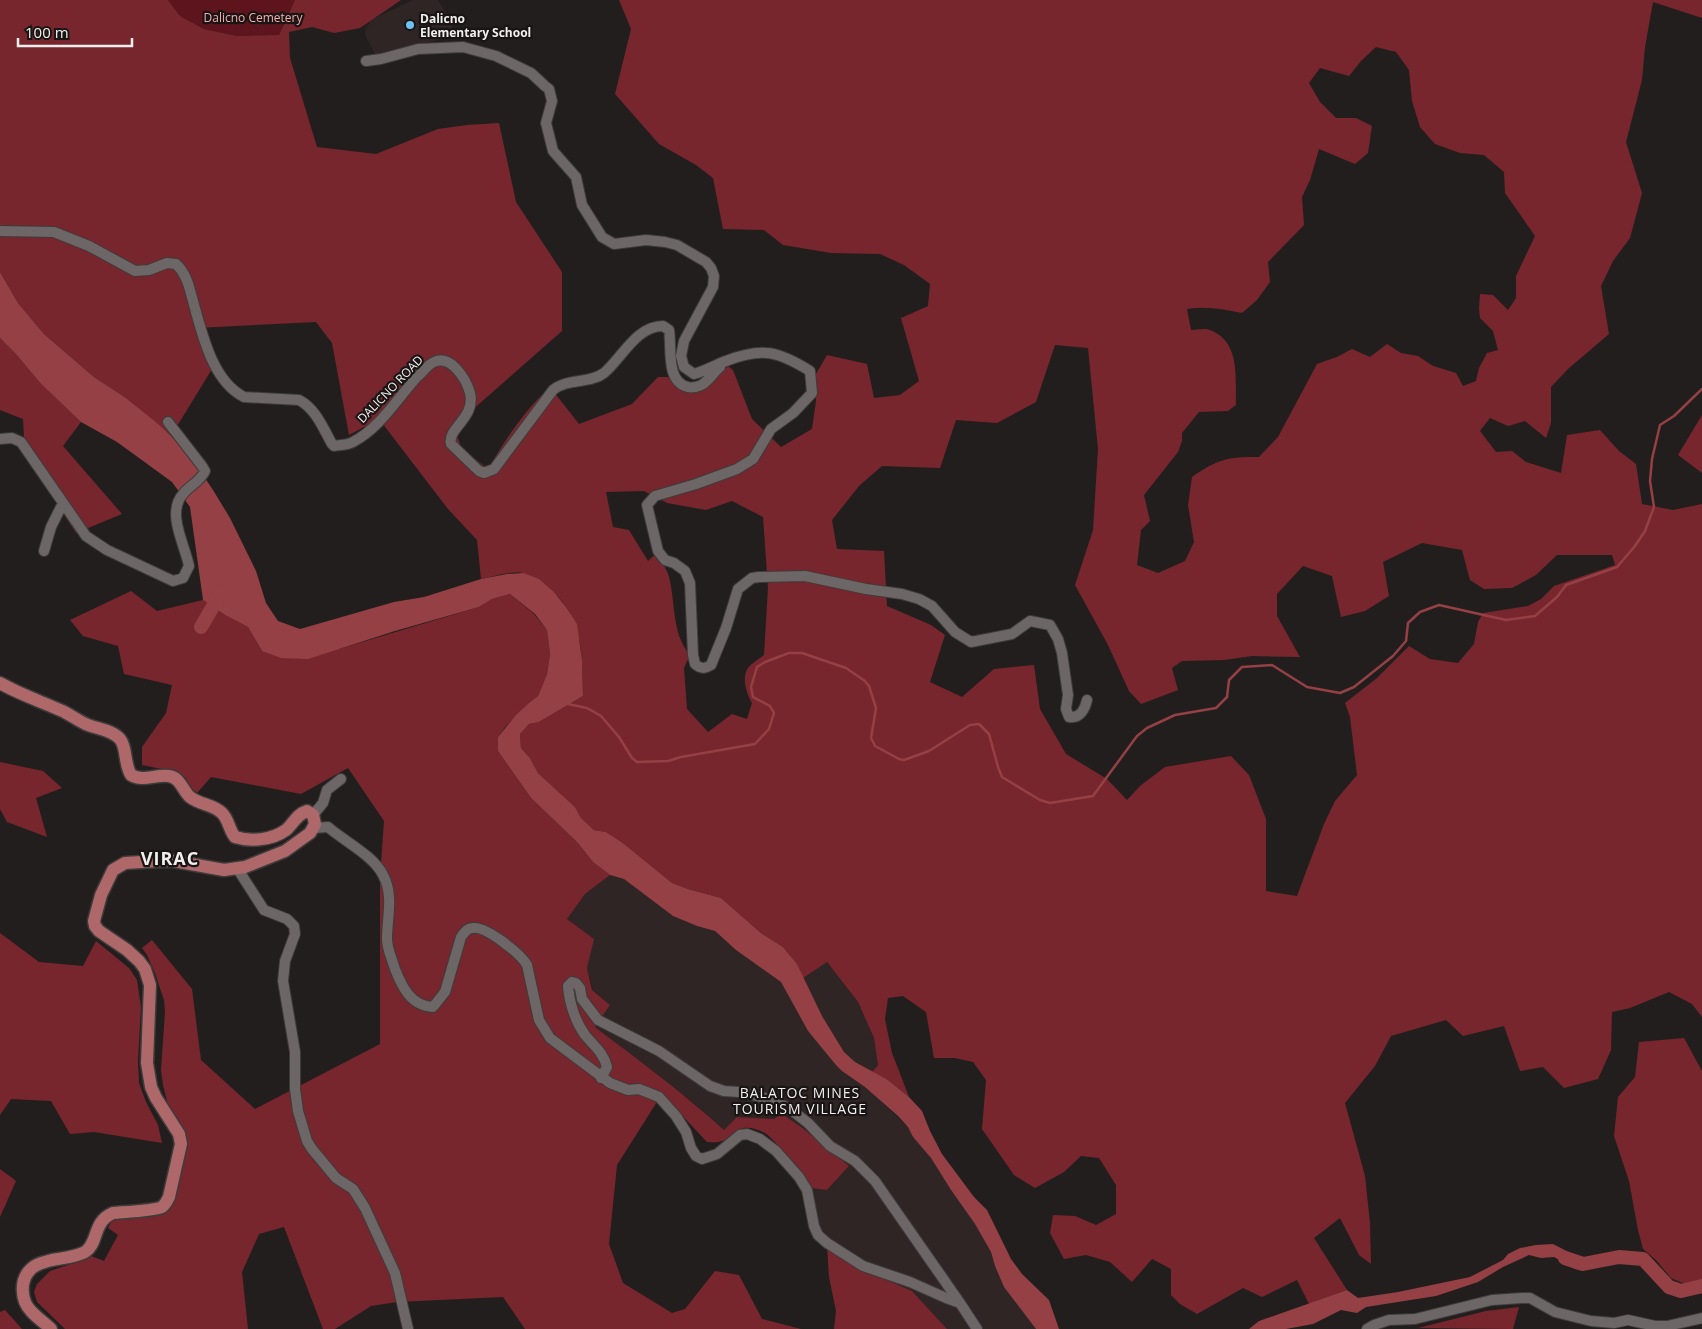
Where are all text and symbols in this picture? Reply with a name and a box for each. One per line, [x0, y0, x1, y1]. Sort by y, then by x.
park label: Dalicno Cemetery [204, 9, 303, 26]
place label: Dalicno Elementary School [420, 10, 531, 41]
scale bar [18, 15, 131, 47]
marker: Dalicno Elementary School [404, 19, 416, 31]
text: 100 m [25, 22, 69, 42]
street label: DALICNO ROAD [353, 351, 427, 427]
district label: VIRAC [141, 846, 199, 870]
district label: BALATOC MINES TOURISM VILLAGE [733, 1083, 867, 1118]

